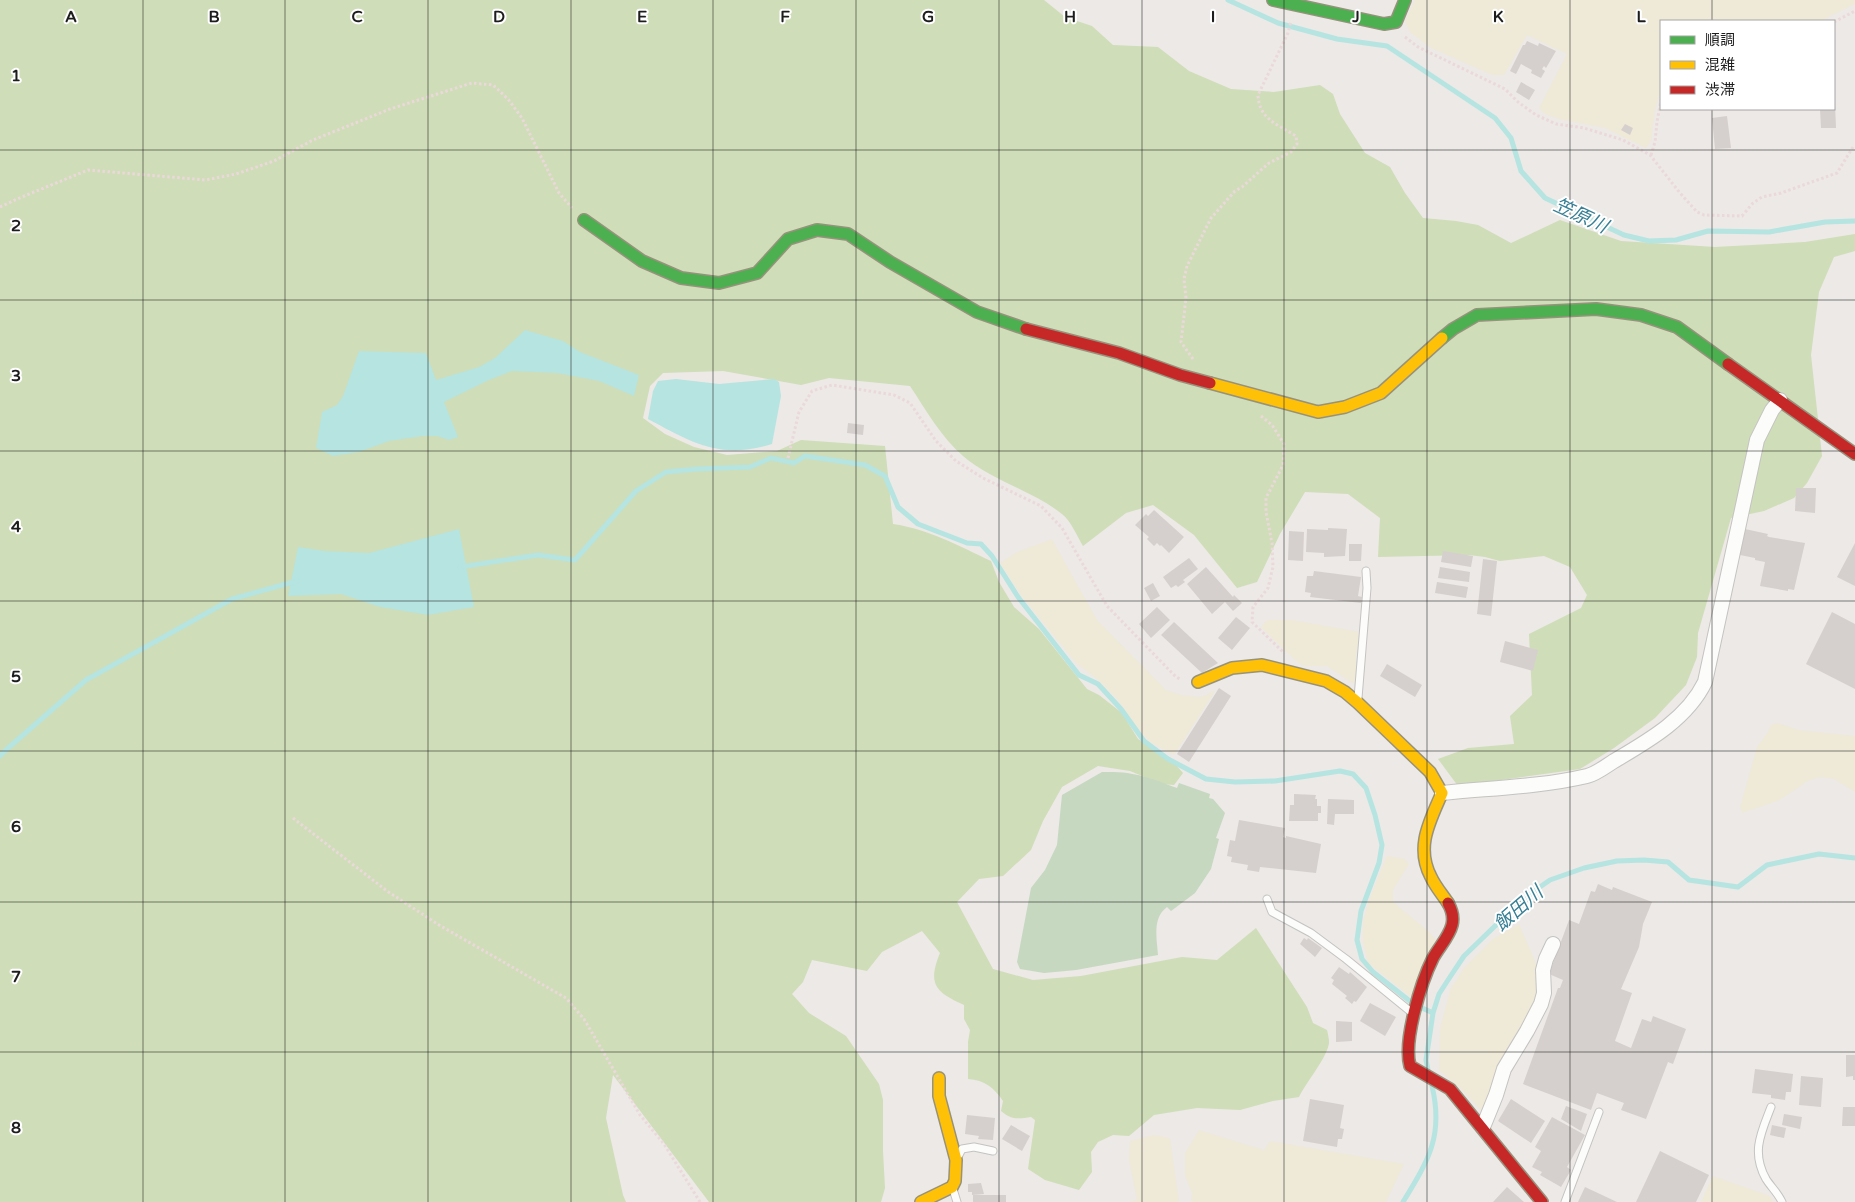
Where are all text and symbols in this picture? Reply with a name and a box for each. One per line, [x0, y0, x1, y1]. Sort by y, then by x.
text: A [65, 7, 77, 27]
text: B [208, 7, 220, 27]
text: C [351, 7, 363, 27]
text: D [493, 7, 505, 27]
text: E [637, 7, 647, 27]
text: F [780, 7, 790, 27]
text: G [922, 7, 934, 27]
text: H [1064, 7, 1076, 27]
text: I [1211, 7, 1215, 27]
text: J [1351, 7, 1360, 27]
text: K [1493, 7, 1504, 27]
text: L [1636, 7, 1646, 27]
legend [1660, 20, 1835, 110]
text: 順調 [1705, 31, 1735, 49]
text: 混雑 [1705, 56, 1735, 74]
text: 1 [11, 66, 21, 86]
text: 渋滞 [1705, 81, 1735, 99]
water label: 笠原川 [1550, 194, 1613, 239]
text: 2 [11, 216, 21, 236]
text: 3 [11, 366, 21, 386]
text: 4 [11, 517, 21, 537]
text: 5 [11, 667, 21, 687]
text: 6 [11, 817, 21, 837]
water label: 飯田川 [1490, 880, 1549, 936]
text: 7 [11, 967, 21, 987]
text: 8 [11, 1118, 21, 1138]

